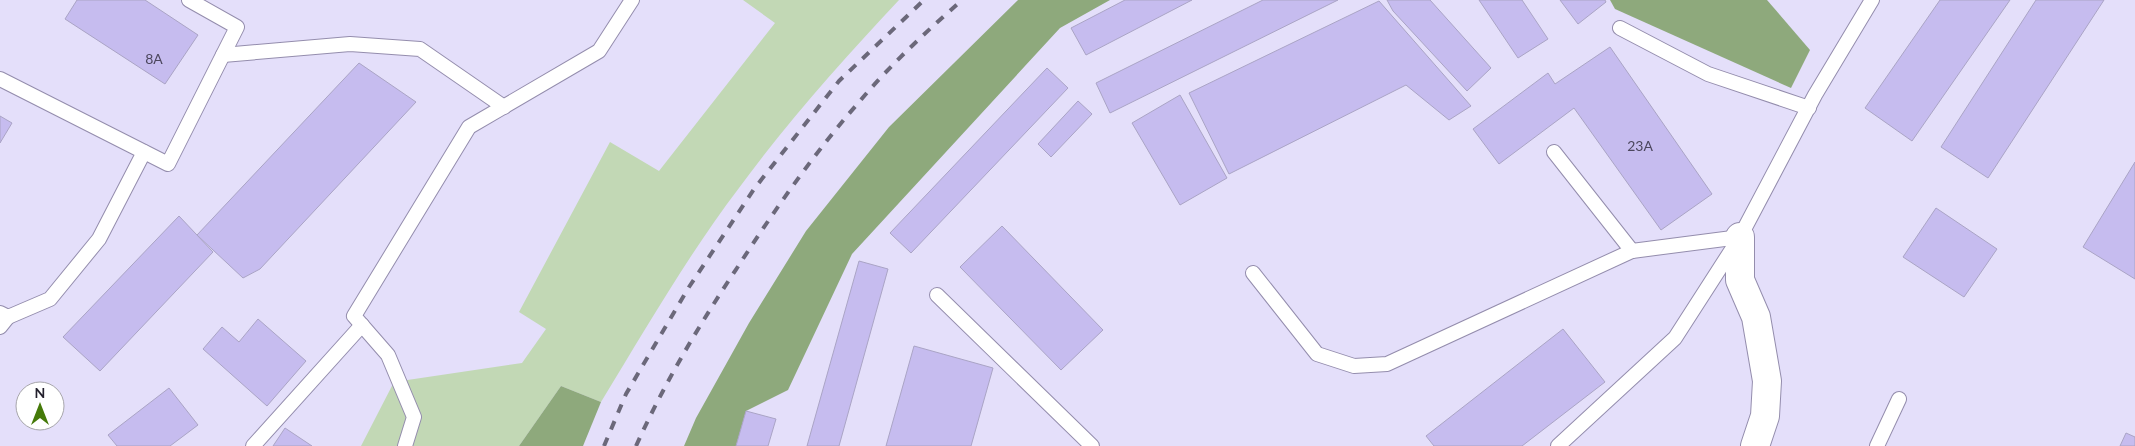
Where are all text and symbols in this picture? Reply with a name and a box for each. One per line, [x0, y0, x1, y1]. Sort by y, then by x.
house number: 8А [145, 50, 163, 67]
house number: 23А [1627, 137, 1653, 154]
north arrow [15, 381, 65, 431]
text: N [35, 384, 45, 401]

